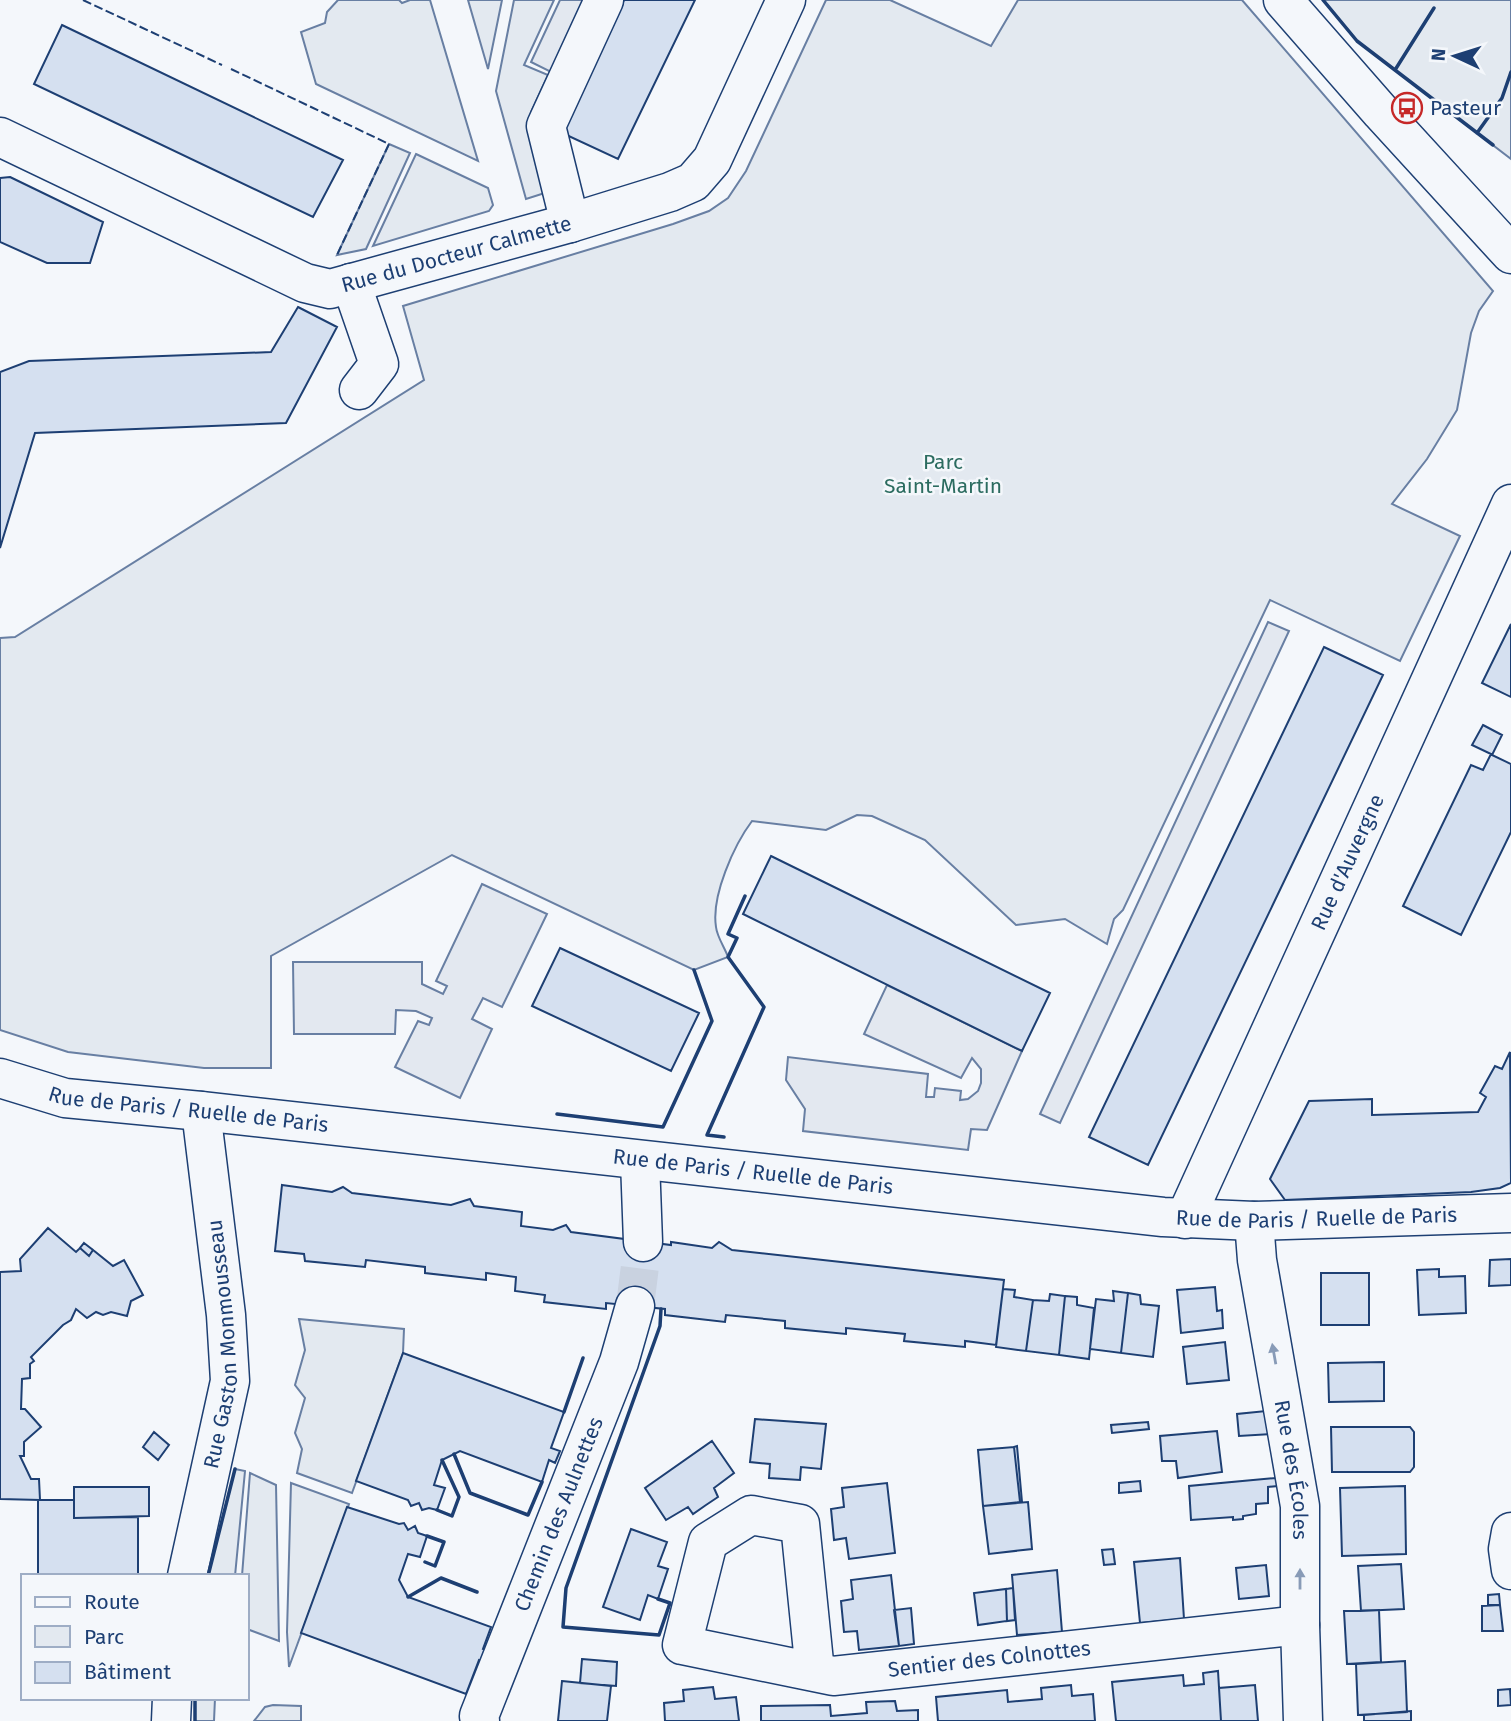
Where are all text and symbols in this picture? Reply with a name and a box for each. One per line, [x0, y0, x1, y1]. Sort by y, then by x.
north arrow [1420, 21, 1490, 91]
text: N [1427, 48, 1450, 62]
bus stop icon: Pasteur [1390, 91, 1424, 125]
place label: Pasteur [1430, 95, 1501, 121]
street label: Rue du Docteur Calmette [338, 210, 574, 298]
park label: Parc Saint-Martin [884, 449, 1002, 499]
street label: Rue d'Auvergne [1305, 790, 1390, 935]
street label: Rue de Paris / Ruelle de Paris [45, 1081, 330, 1138]
street label: Rue de Paris / Ruelle de Paris [612, 1143, 895, 1200]
street label: Rue de Paris / Ruelle de Paris [1175, 1202, 1458, 1234]
street label: Rue Gaston Monmousseau [198, 1218, 243, 1471]
one-way arrow [1268, 1343, 1279, 1365]
street label: Rue des Écoles [1269, 1398, 1313, 1540]
street label: Chemin des Aulnettes [509, 1413, 609, 1615]
one-way arrow [1294, 1568, 1306, 1590]
legend [21, 1574, 248, 1700]
text: Route [84, 1589, 140, 1615]
text: Parc [84, 1624, 124, 1650]
street label: Sentier des Colnottes [887, 1635, 1092, 1683]
text: Bâtiment [84, 1659, 171, 1685]

